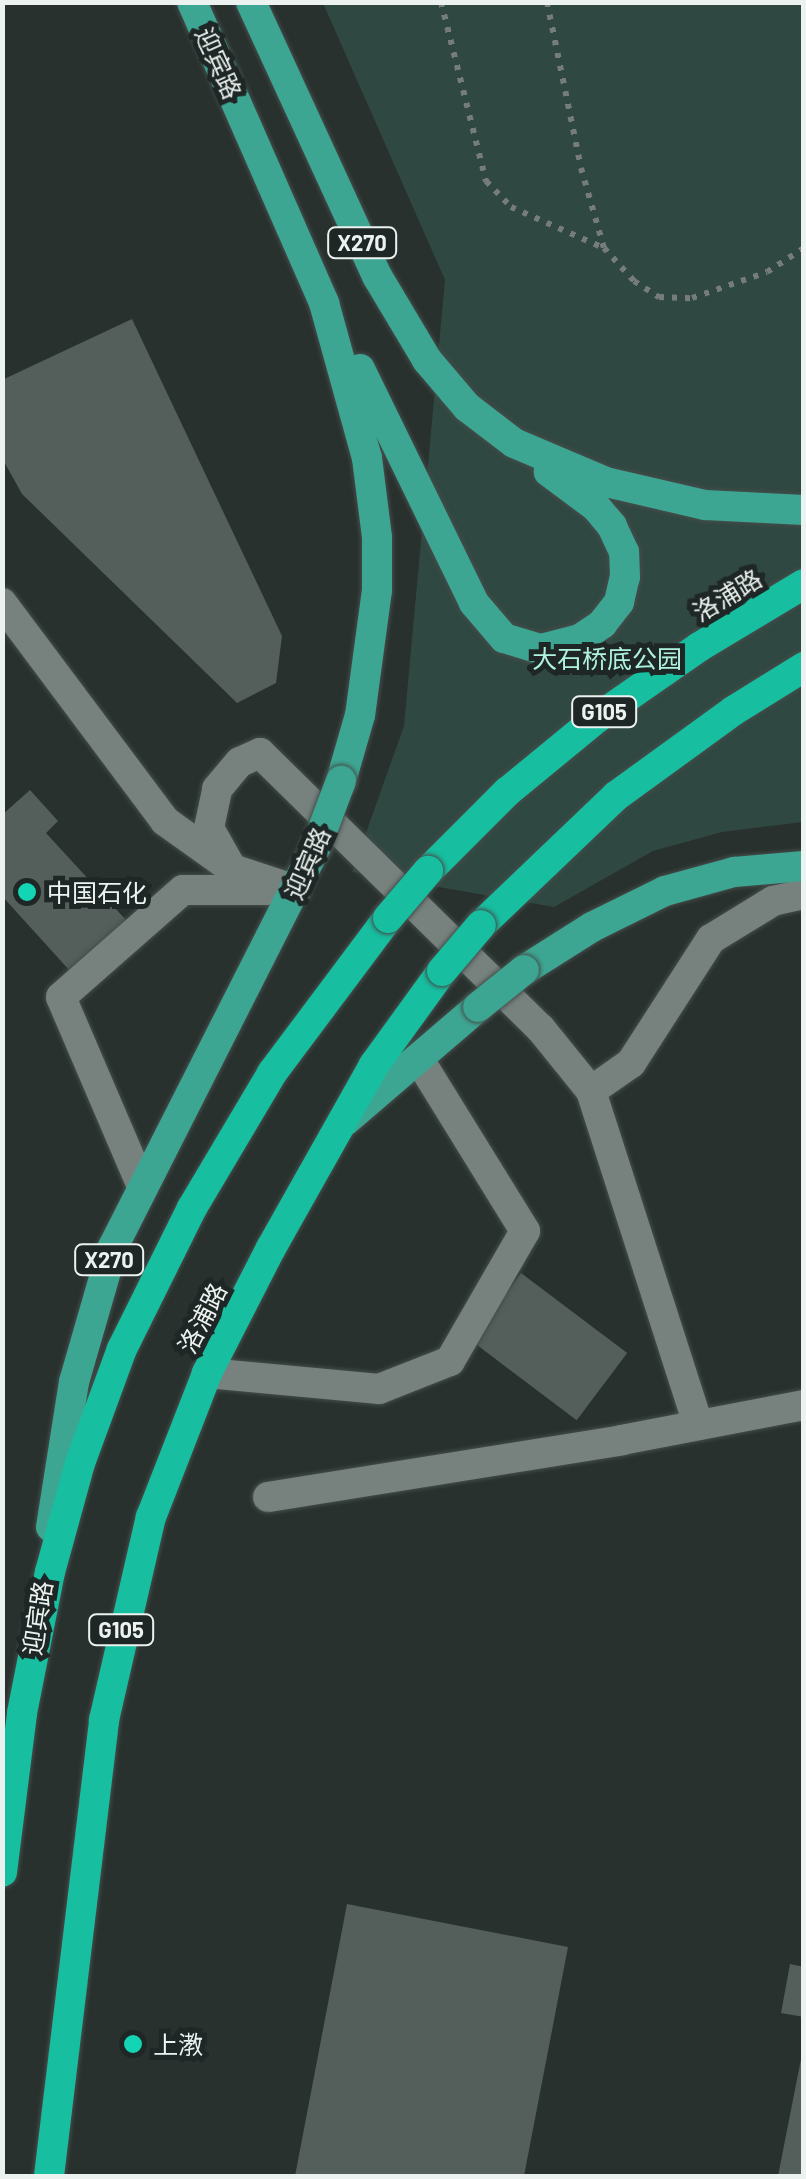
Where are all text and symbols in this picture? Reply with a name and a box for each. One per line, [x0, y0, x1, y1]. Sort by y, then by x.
street label: 迎宾路 [190, 23, 248, 103]
road number: X270 [327, 226, 397, 260]
street label: 洛浦路 [687, 563, 767, 627]
park label: 大石桥底公园 [532, 643, 682, 673]
road number: G105 [569, 695, 639, 729]
street label: 迎宾路 [278, 823, 336, 903]
place label: 中国石化 [47, 877, 147, 907]
marker: 中国石化 [16, 881, 38, 903]
road number: X270 [74, 1243, 144, 1277]
street label: 洛浦路 [172, 1278, 232, 1358]
street label: 迎宾路 [16, 1579, 58, 1657]
road number: G105 [86, 1613, 156, 1647]
place label: 上漖 [153, 2029, 203, 2059]
marker: 上漖 [122, 2033, 144, 2055]

